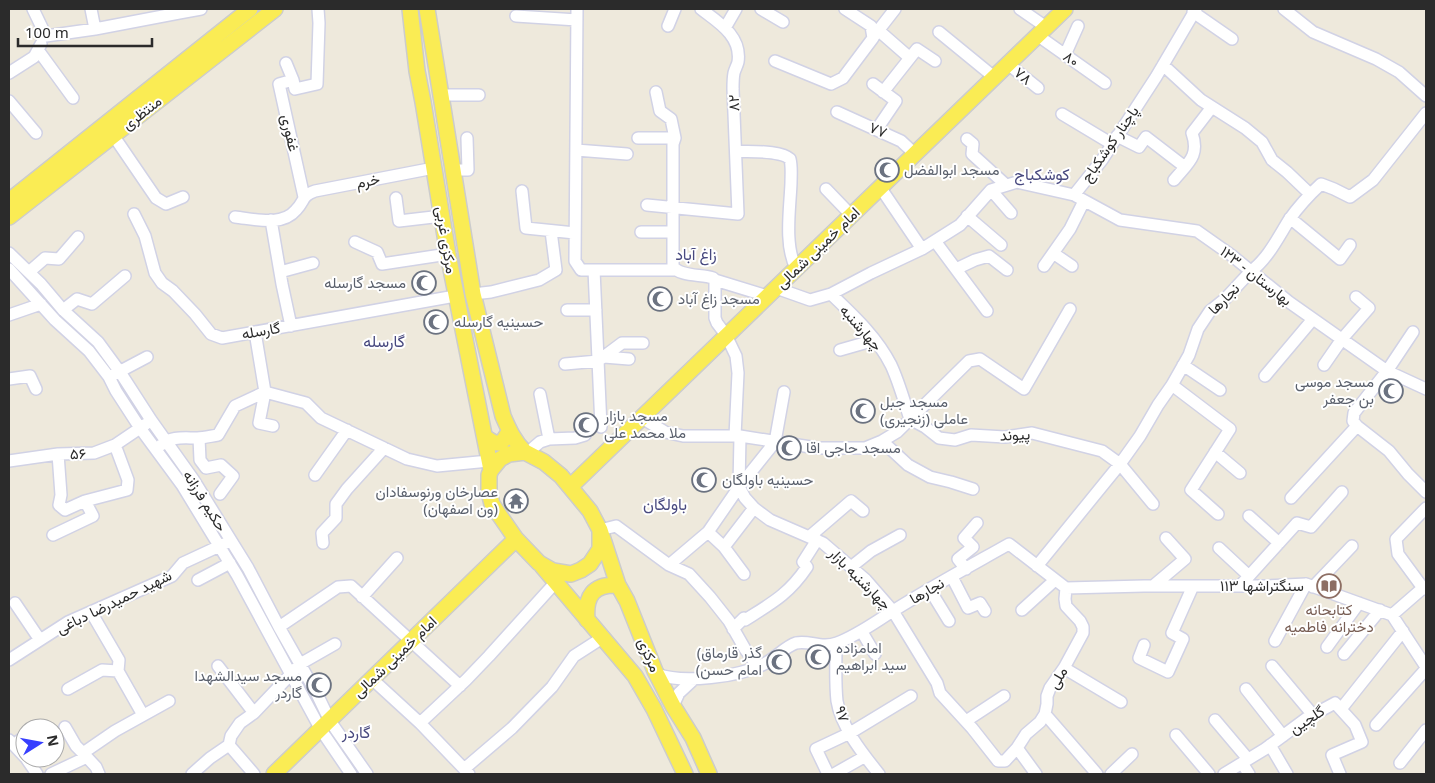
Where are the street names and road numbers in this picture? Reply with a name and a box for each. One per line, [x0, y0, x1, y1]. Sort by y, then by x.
street label: ۸۰ [1060, 46, 1084, 71]
street label: ۷۸ [1010, 62, 1037, 89]
street label: منتظری [118, 90, 166, 135]
street label: ۸۲ [723, 94, 743, 112]
street label: پاچنار کوشکباج [1076, 101, 1144, 187]
street label: غفوری [276, 112, 305, 154]
street label: ۷۷ [866, 116, 890, 142]
street label: خرم [354, 168, 381, 193]
street label: امام خمینی شمالی [771, 202, 864, 293]
street label: مرکزی غربی [431, 205, 462, 275]
street label: بهارستان - ۱۲۳ [1217, 241, 1297, 310]
street label: نجارها [1203, 278, 1243, 318]
street label: چهارشنبه [835, 300, 887, 355]
street label: گارسله [240, 317, 282, 343]
street label: پیوند [999, 423, 1031, 446]
street label: ۵۶ [70, 443, 86, 463]
street label: حکیم فرزانه [178, 466, 233, 535]
street label: چهارشنبه بازار [824, 542, 896, 614]
street label: شهید حمیدرضا دباغی [53, 564, 175, 639]
street label: نجارها [906, 572, 947, 608]
street label: سنگتراشها ۱۱۳ [1220, 575, 1304, 595]
street label: امام خمینی شمالی [348, 611, 441, 702]
street label: مرکزی [633, 634, 666, 675]
street label: ملی [1043, 663, 1072, 693]
street label: گلچین [1285, 700, 1329, 739]
street label: ۹۷ [831, 703, 855, 725]

